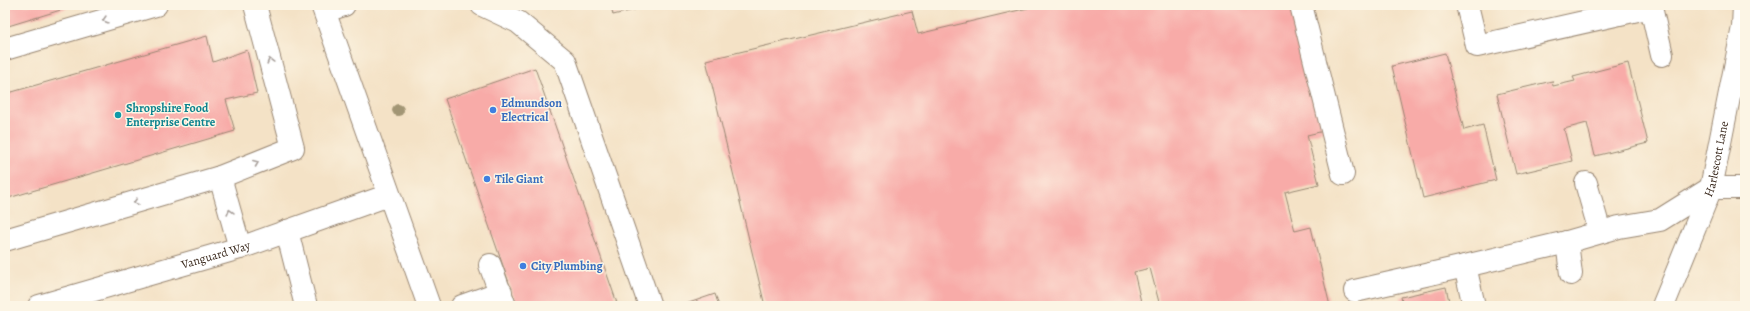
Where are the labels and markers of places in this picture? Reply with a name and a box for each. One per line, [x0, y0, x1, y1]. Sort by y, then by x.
place label: Edmundson Electrical [501, 95, 562, 125]
place label: Shropshire Food Enterprise Centre [126, 100, 216, 130]
marker: Edmundson Electrical [488, 105, 498, 115]
marker: Shropshire Food Enterprise Centre [113, 110, 123, 120]
place label: Tile Giant [495, 171, 544, 187]
marker: Tile Giant [482, 174, 492, 184]
place label: City Plumbing [531, 258, 603, 274]
marker: City Plumbing [518, 261, 528, 271]

